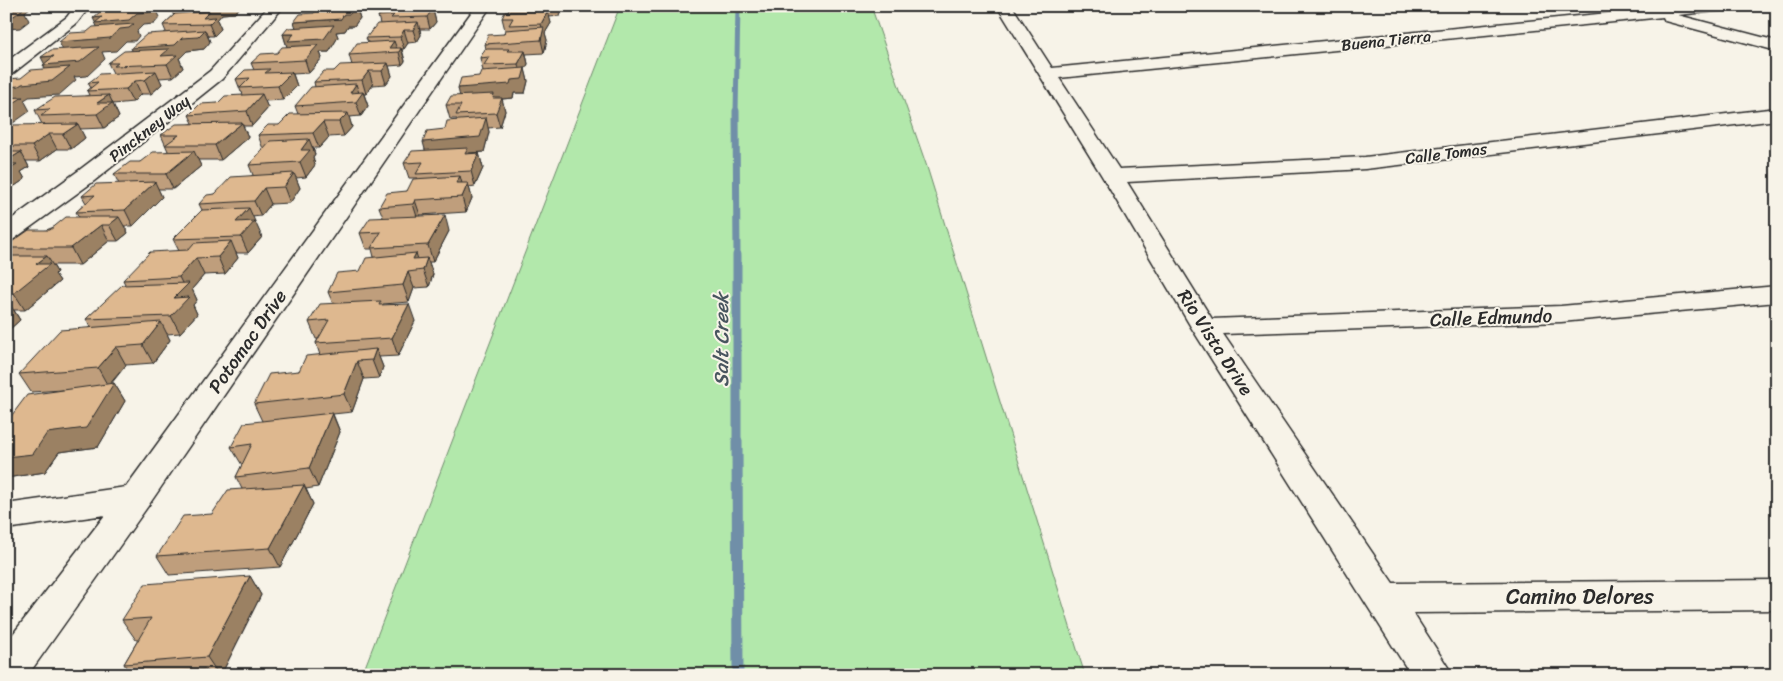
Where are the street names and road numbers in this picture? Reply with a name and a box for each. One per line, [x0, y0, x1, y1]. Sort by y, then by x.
street label: Buena Tierra [1340, 21, 1432, 60]
street label: Pinckney Way [102, 87, 197, 170]
street label: Calle Tomas [1404, 134, 1489, 173]
street label: Potomac Drive [199, 282, 296, 400]
street label: Rio Vista Drive [1169, 282, 1263, 402]
street label: Calle Edmundo [1429, 299, 1553, 336]
street label: Camino Delores [1506, 577, 1655, 616]

